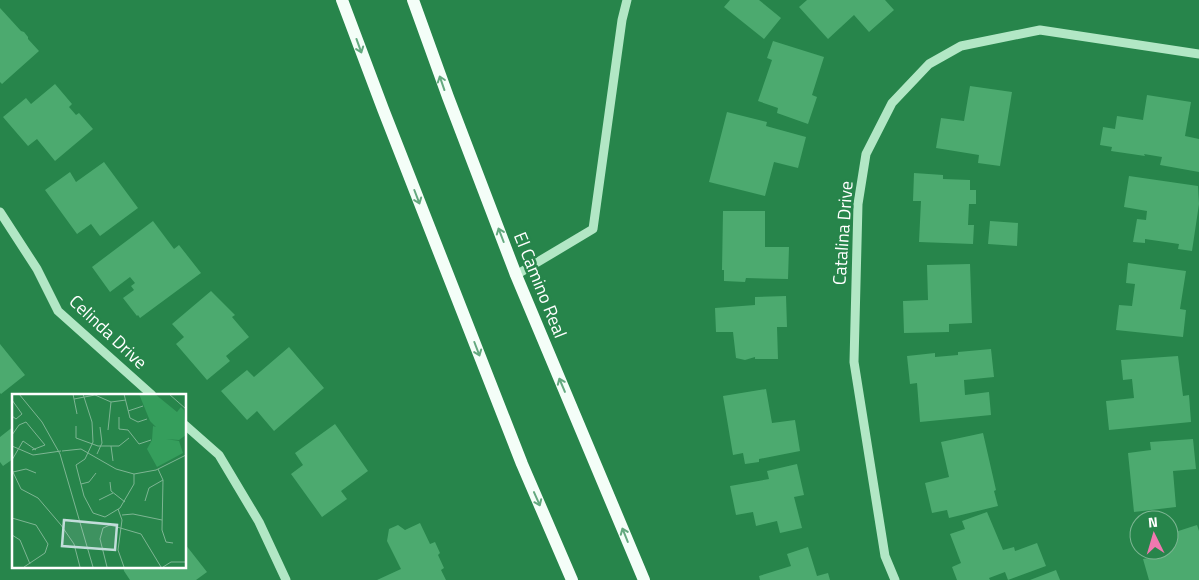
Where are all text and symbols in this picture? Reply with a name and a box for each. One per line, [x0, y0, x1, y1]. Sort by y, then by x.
one-way arrow [355, 37, 364, 53]
one-way arrow [437, 75, 447, 91]
street label: Catalina Drive [825, 180, 860, 286]
one-way arrow [414, 190, 423, 205]
one-way arrow [495, 228, 505, 243]
street label: El Camino Real [507, 228, 574, 342]
street label: Celinda Drive [63, 288, 154, 375]
one-way arrow [472, 341, 482, 356]
one-way arrow [557, 378, 566, 393]
inset map [12, 394, 186, 568]
one-way arrow [533, 491, 543, 506]
north arrow [1129, 510, 1179, 560]
text: N [1147, 511, 1159, 532]
one-way arrow [620, 528, 629, 543]

